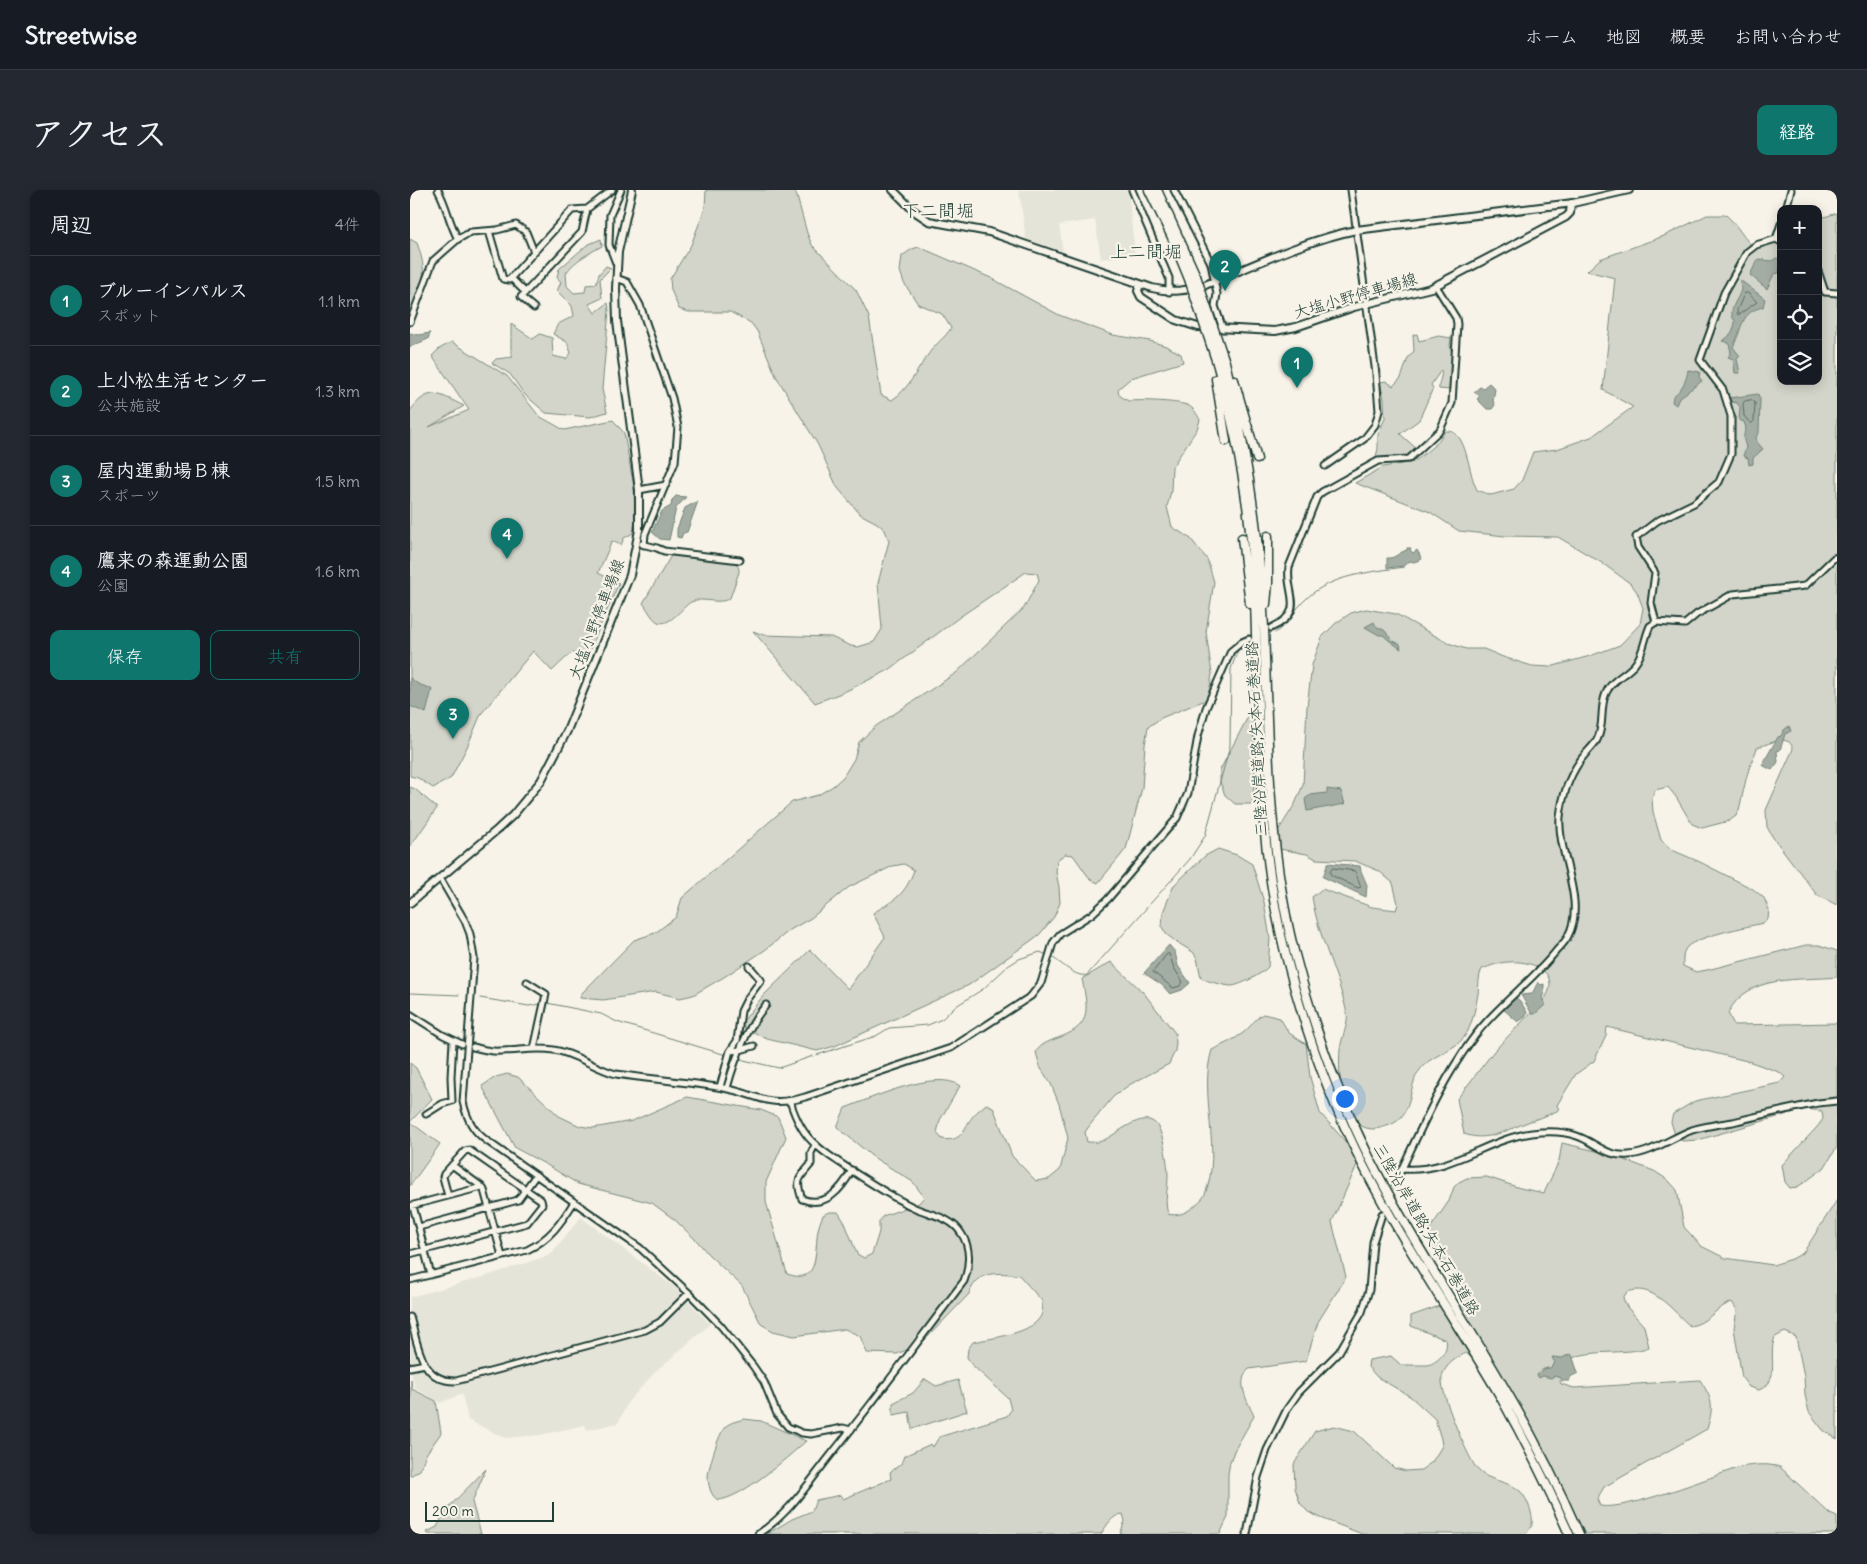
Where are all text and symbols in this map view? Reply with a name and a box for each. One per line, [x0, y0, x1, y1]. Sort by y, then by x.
text: Streetwise [25, 20, 137, 50]
text: ホーム [1525, 25, 1578, 48]
text: 地図 [1606, 25, 1642, 48]
text: 概要 [1670, 25, 1706, 48]
text: お問い合わせ [1734, 25, 1842, 48]
button: 経路 [1757, 105, 1837, 155]
text: アクセス [30, 111, 168, 155]
district label: 下二間堀 [902, 199, 974, 222]
map controls [1777, 205, 1822, 385]
button: + [1777, 205, 1822, 250]
text: 周辺 [50, 211, 92, 238]
text: 4件 [335, 214, 360, 234]
district label: 上二間堀 [1110, 240, 1182, 263]
pin: 2 [1209, 250, 1241, 291]
button: − [1777, 250, 1822, 295]
street label: 大塩小野停車場線 [1291, 268, 1419, 322]
text: ブルーインパルス [97, 278, 248, 302]
text: 1 [63, 291, 69, 311]
text: 1.1 km [319, 291, 360, 311]
button: locate [1777, 295, 1822, 340]
text: スポット [97, 305, 161, 325]
button: layers [1777, 340, 1822, 385]
pin: 1 [1281, 347, 1313, 388]
text: 上小松生活センター [97, 368, 268, 392]
text: 2 [62, 381, 70, 401]
text: 1.3 km [315, 381, 360, 401]
text: 公共施設 [97, 395, 161, 415]
text: 屋内運動場Ｂ棟 [97, 458, 230, 482]
text: 3 [61, 471, 71, 491]
text: 1.5 km [315, 471, 360, 491]
text: スポーツ [97, 485, 161, 505]
pin: 4 [491, 518, 523, 559]
text: 鷹来の森運動公園 [97, 548, 249, 572]
street label: 大塩小野停車場線 [564, 556, 628, 682]
text: 4 [61, 561, 71, 581]
text: 1.6 km [315, 561, 360, 581]
text: 公園 [97, 575, 129, 595]
button: 保存 [50, 630, 200, 680]
button: 共有 [210, 630, 360, 680]
street label: 三陸沿岸道路;矢本石巻道路 [1241, 641, 1271, 837]
pin: 3 [437, 698, 469, 739]
your location [1332, 1086, 1358, 1112]
street label: 三陸沿岸道路;矢本石巻道路 [1369, 1139, 1485, 1319]
scale bar [425, 1499, 554, 1522]
text: 200 m [432, 1502, 474, 1520]

